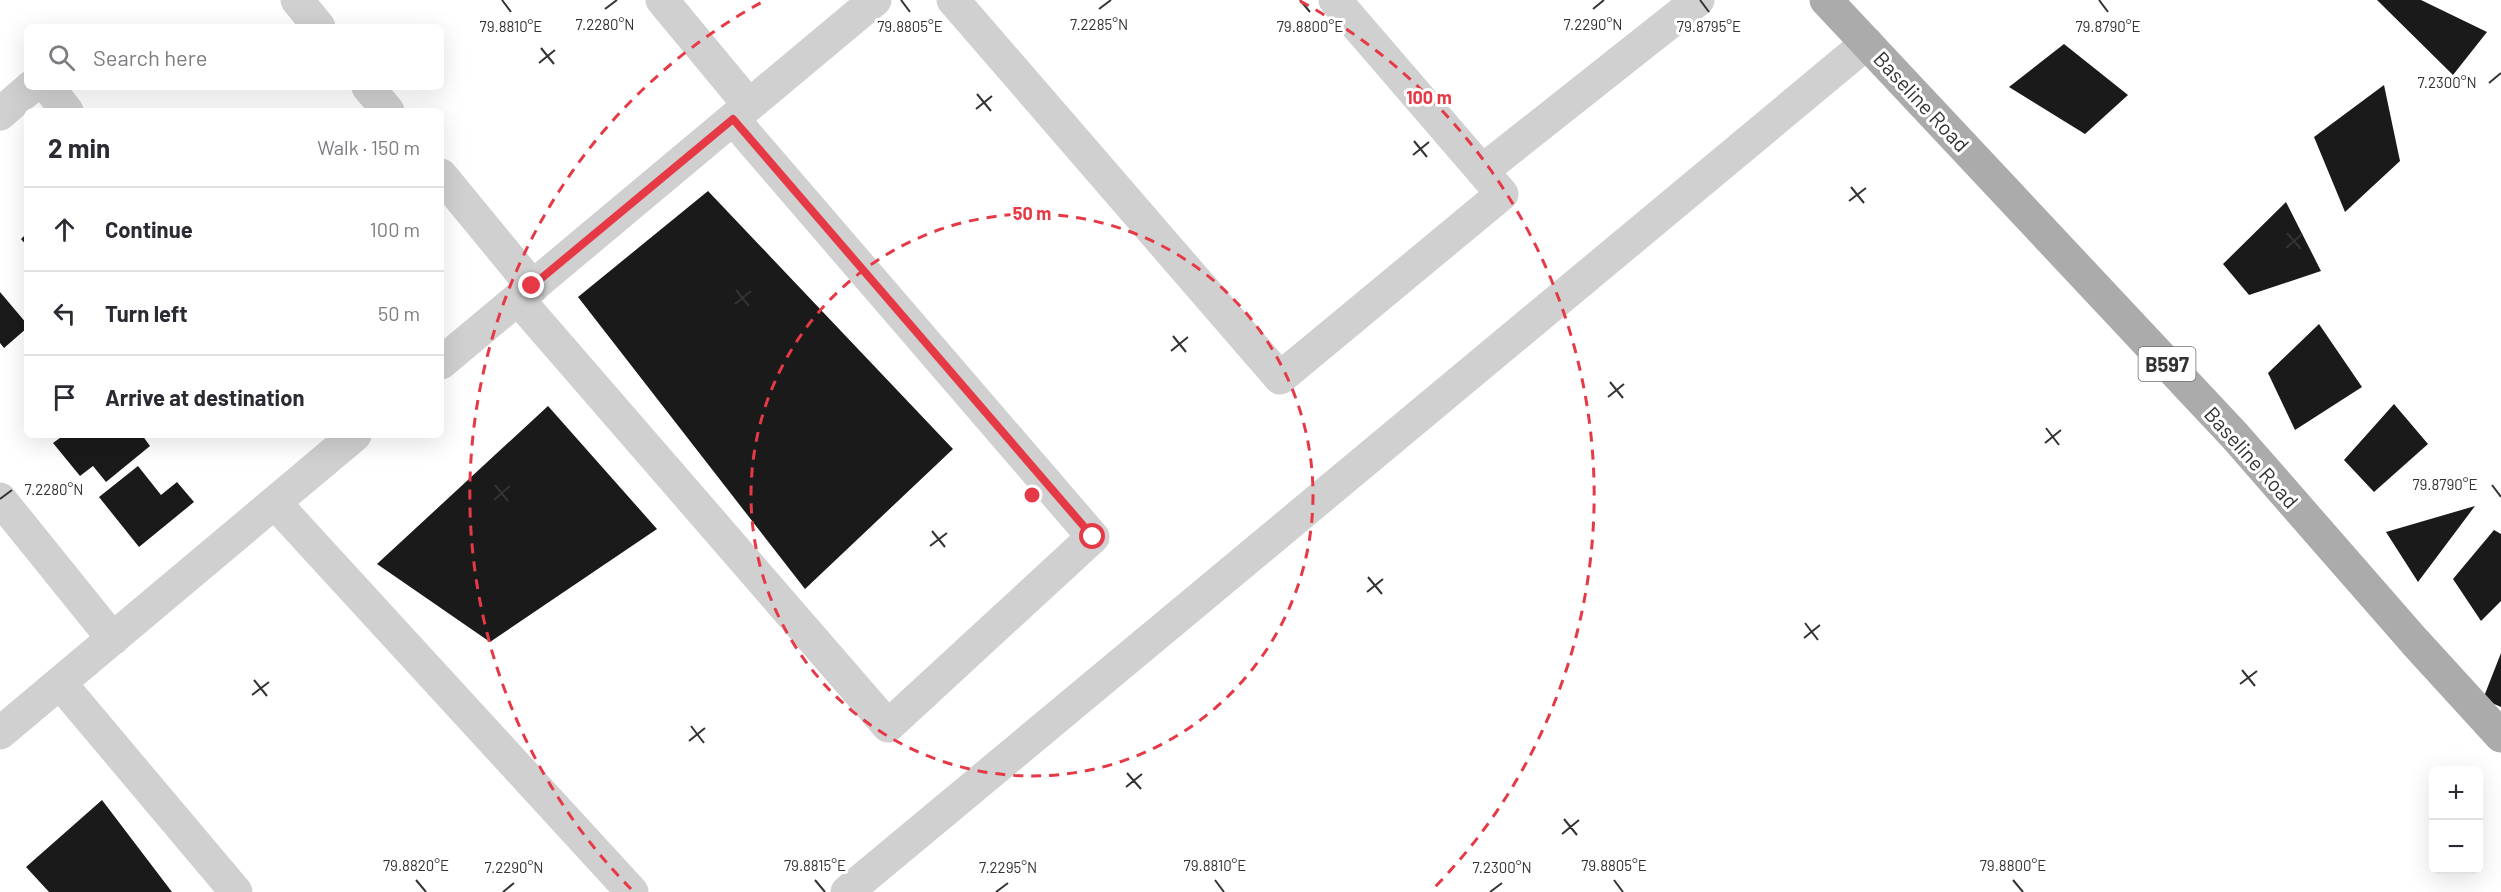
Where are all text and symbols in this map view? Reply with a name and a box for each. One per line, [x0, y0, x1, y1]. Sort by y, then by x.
text: 7.2280°N [576, 15, 634, 33]
text: 7.2285°N [1070, 15, 1128, 33]
text: 7.2290°N [1564, 15, 1622, 33]
text: 79.8810°E [480, 17, 542, 35]
text: 79.8805°E [877, 17, 943, 35]
text: 79.8800°E [1277, 17, 1343, 35]
text: 79.8795°E [1677, 17, 1741, 35]
text: 79.8790°E [2075, 17, 2141, 35]
search box [24, 24, 444, 90]
icon: search [45, 41, 78, 74]
text: Search here [93, 44, 207, 70]
street label: Baseline Road [1869, 46, 1975, 156]
text: 7.2300°N [2417, 73, 2477, 91]
text: 100 m [1406, 86, 1452, 108]
text: 2 min [48, 132, 110, 163]
text: Walk · 150 m [317, 135, 420, 159]
text: 50 m [1013, 202, 1051, 224]
icon: ahead [48, 213, 81, 246]
text: Continue [105, 216, 193, 242]
text: 100 m [370, 217, 420, 241]
route end [518, 272, 544, 298]
icon: left [48, 297, 81, 330]
text: Turn left [105, 300, 188, 326]
text: 50 m [378, 301, 420, 325]
road number: B597 [2138, 347, 2196, 381]
icon: arrive [48, 381, 81, 414]
text: Arrive at destination [105, 384, 304, 410]
street label: Baseline Road [2200, 401, 2304, 513]
text: 79.8790°E [2412, 475, 2478, 493]
text: 7.2280°N [25, 480, 83, 498]
centre of rings [1022, 485, 1042, 505]
route start [1079, 523, 1105, 549]
map controls [2429, 766, 2483, 874]
button: + [2429, 766, 2483, 820]
button: − [2429, 820, 2483, 874]
text: 79.8820°E [383, 856, 449, 874]
text: 79.8815°E [784, 856, 846, 874]
text: 79.8810°E [1184, 856, 1246, 874]
text: 79.8805°E [1581, 856, 1647, 874]
text: 79.8800°E [1980, 856, 2046, 874]
text: 7.2290°N [485, 858, 543, 876]
text: 7.2295°N [979, 858, 1037, 876]
text: 7.2300°N [1472, 858, 1532, 876]

